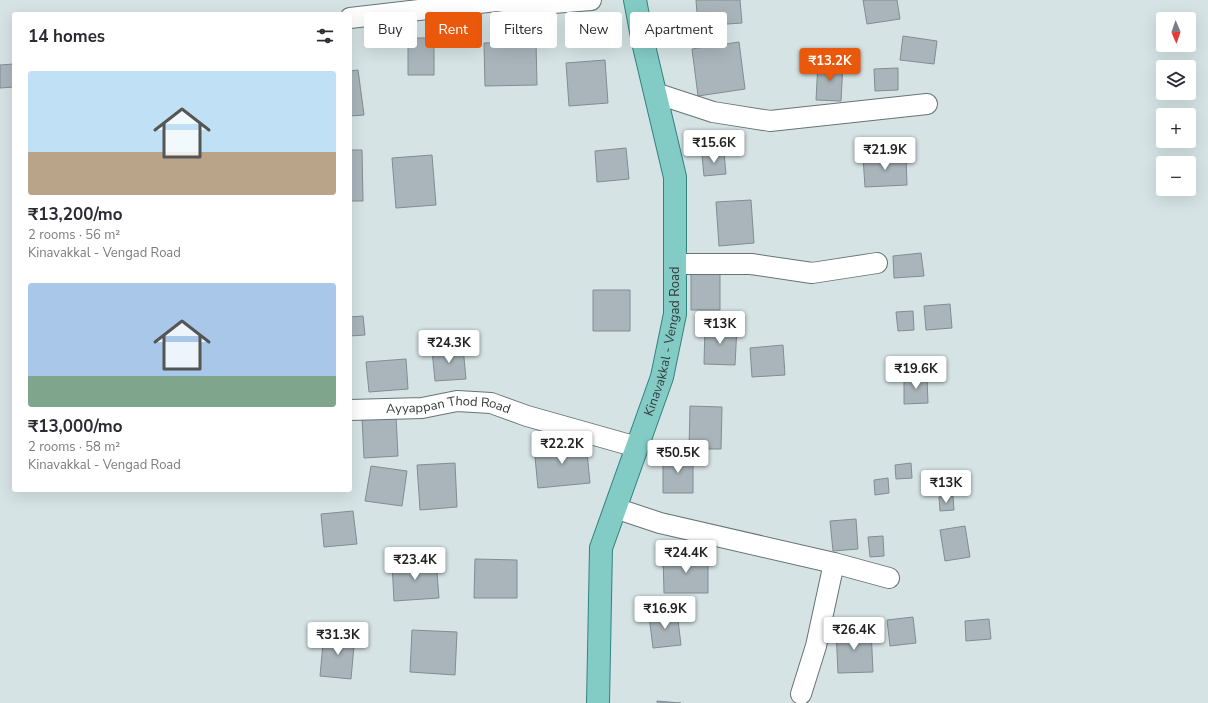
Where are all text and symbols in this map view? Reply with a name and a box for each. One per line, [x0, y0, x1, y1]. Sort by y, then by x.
chip: Buy [364, 12, 417, 48]
chip: Rent [425, 12, 482, 48]
chip: Filters [490, 12, 557, 48]
chip: New [565, 12, 622, 48]
chip: Apartment [630, 12, 727, 48]
north arrow [1156, 12, 1196, 52]
map controls [1156, 12, 1196, 196]
text: 14 homes [28, 25, 105, 48]
icon: filters [314, 25, 336, 47]
pin: ₹13.2K [797, 48, 863, 82]
text: ₹13.2K [808, 52, 852, 70]
button: layers [1156, 60, 1196, 100]
icon: home [146, 97, 218, 169]
button: + [1156, 108, 1196, 148]
pin: ₹15.6K [681, 130, 747, 164]
text: ₹15.6K [692, 134, 736, 152]
pin: ₹21.9K [852, 137, 918, 171]
text: ₹21.9K [863, 141, 907, 159]
button: − [1156, 156, 1196, 196]
text: ₹13,200/mo [28, 203, 122, 226]
text: 2 rooms · 56 m² [28, 226, 120, 244]
text: Kinavakkal - Vengad Road [28, 244, 181, 262]
street label: Kinavakkal - Vengad Road [640, 266, 684, 419]
icon: home [146, 309, 218, 381]
pin: ₹13K [696, 311, 744, 345]
text: ₹13K [704, 315, 736, 333]
pin: ₹24.3K [416, 330, 482, 364]
text: ₹24.3K [427, 334, 471, 352]
pin: ₹19.6K [883, 356, 949, 390]
text: ₹19.6K [894, 360, 938, 378]
street label: Ayyappan Thod Road [386, 392, 513, 418]
text: ₹13,000/mo [28, 415, 122, 438]
pin: ₹22.2K [529, 431, 595, 465]
text: ₹22.2K [540, 435, 584, 453]
text: 2 rooms · 58 m² [28, 438, 120, 456]
pin: ₹50.5K [645, 440, 711, 474]
text: ₹50.5K [656, 444, 700, 462]
text: Kinavakkal - Vengad Road [28, 456, 181, 474]
pin: ₹13K [922, 470, 970, 504]
text: ₹13K [930, 474, 962, 492]
pin: ₹24.4K [653, 540, 719, 574]
text: ₹24.4K [664, 544, 708, 562]
pin: ₹23.4K [382, 547, 448, 581]
text: ₹23.4K [393, 551, 437, 569]
pin: ₹16.9K [632, 596, 698, 630]
text: ₹16.9K [643, 600, 687, 618]
pin: ₹26.4K [821, 617, 887, 651]
text: ₹26.4K [832, 621, 876, 639]
pin: ₹31.3K [305, 622, 371, 656]
text: ₹31.3K [316, 626, 360, 644]

